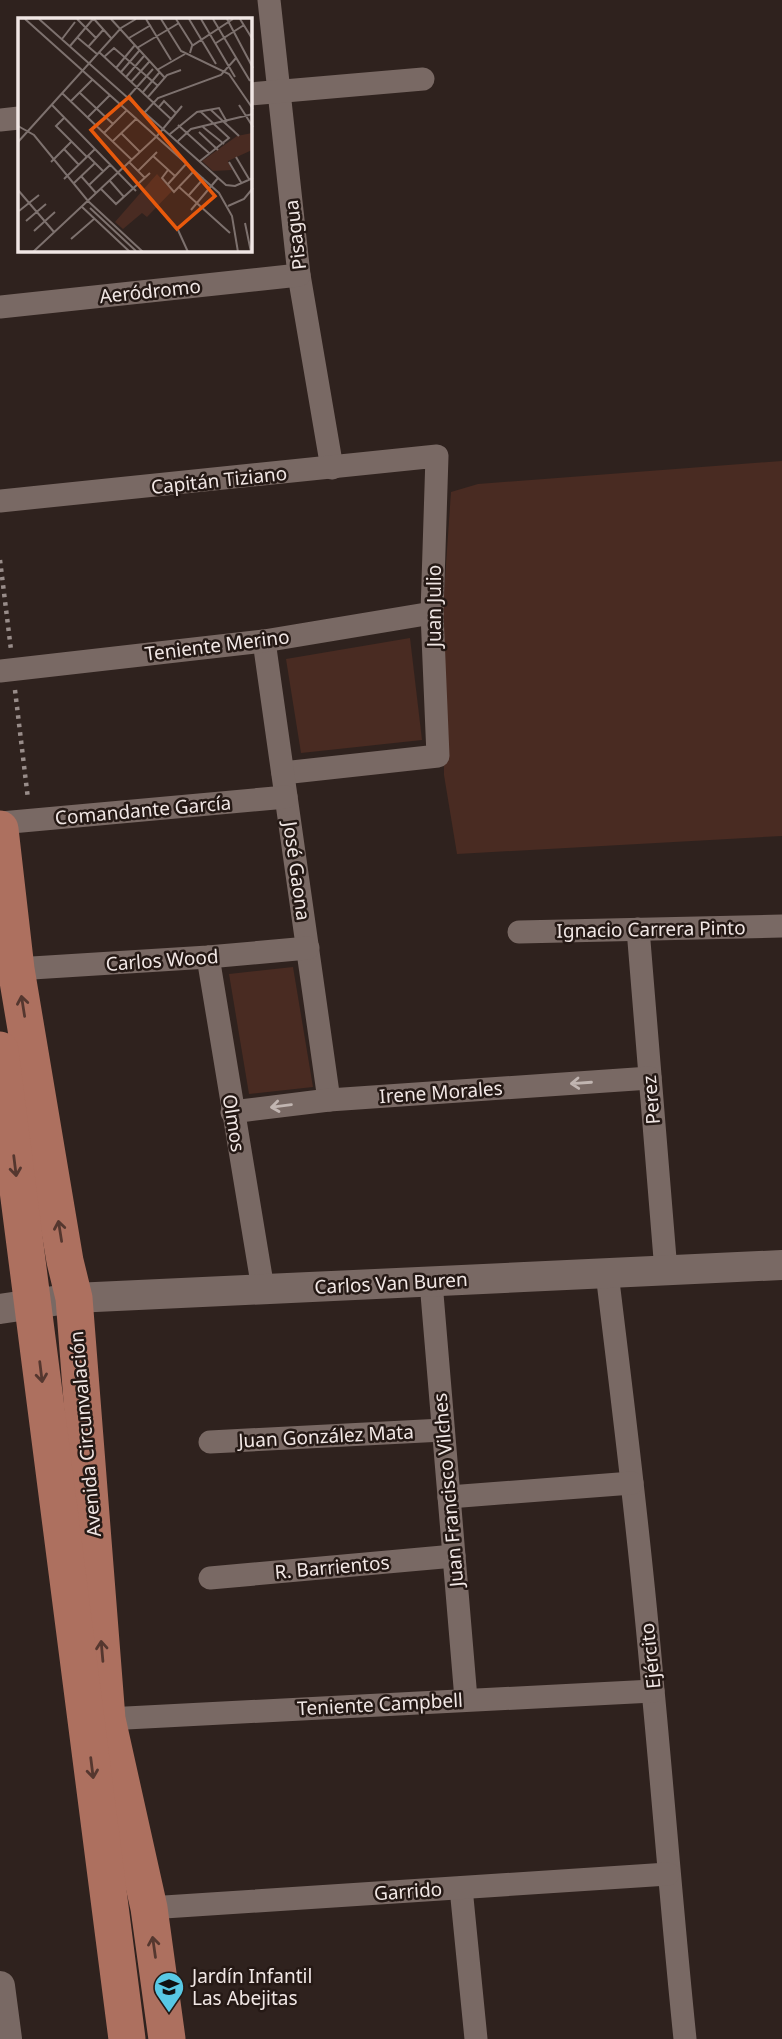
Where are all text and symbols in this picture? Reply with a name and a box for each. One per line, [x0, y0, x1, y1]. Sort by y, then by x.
inset map [18, 18, 252, 252]
street label: Pisagua [278, 199, 312, 271]
street label: Aeródromo [98, 273, 202, 309]
street label: Capitán Tiziano [150, 460, 288, 500]
street label: Juan Julio [421, 565, 447, 649]
street label: Teniente Merino [143, 623, 291, 667]
street label: Comandante García [54, 789, 232, 831]
street label: José Gaona [277, 818, 317, 922]
street label: Ignacio Carrera Pinto [556, 914, 746, 944]
street label: Carlos Wood [105, 943, 219, 977]
one-way arrow [16, 995, 29, 1018]
street label: Perez [636, 1074, 666, 1126]
street label: Irene Morales [378, 1075, 504, 1109]
one-way arrow [570, 1076, 593, 1089]
street label: Olmos [217, 1092, 251, 1154]
one-way arrow [271, 1099, 293, 1112]
one-way arrow [8, 1154, 21, 1177]
one-way arrow [53, 1220, 66, 1243]
street label: Carlos Van Buren [314, 1266, 468, 1300]
street label: Avenida Circunvalación [63, 1330, 107, 1538]
one-way arrow [34, 1360, 47, 1383]
street label: Juan Francisco Vilches [427, 1392, 470, 1590]
street label: Juan González Mata [236, 1418, 414, 1454]
street label: R. Barrientos [273, 1549, 391, 1585]
street label: Ejército [634, 1622, 666, 1690]
one-way arrow [95, 1640, 108, 1663]
street label: Teniente Campbell [296, 1687, 464, 1721]
one-way arrow [85, 1756, 98, 1779]
street label: Garrido [373, 1876, 443, 1906]
one-way arrow [147, 1936, 160, 1959]
place label: Jardín Infantil Las Abejitas [190, 1963, 312, 2011]
school or university icon: Jardín Infantil Las Abejitas [152, 1970, 186, 2014]

